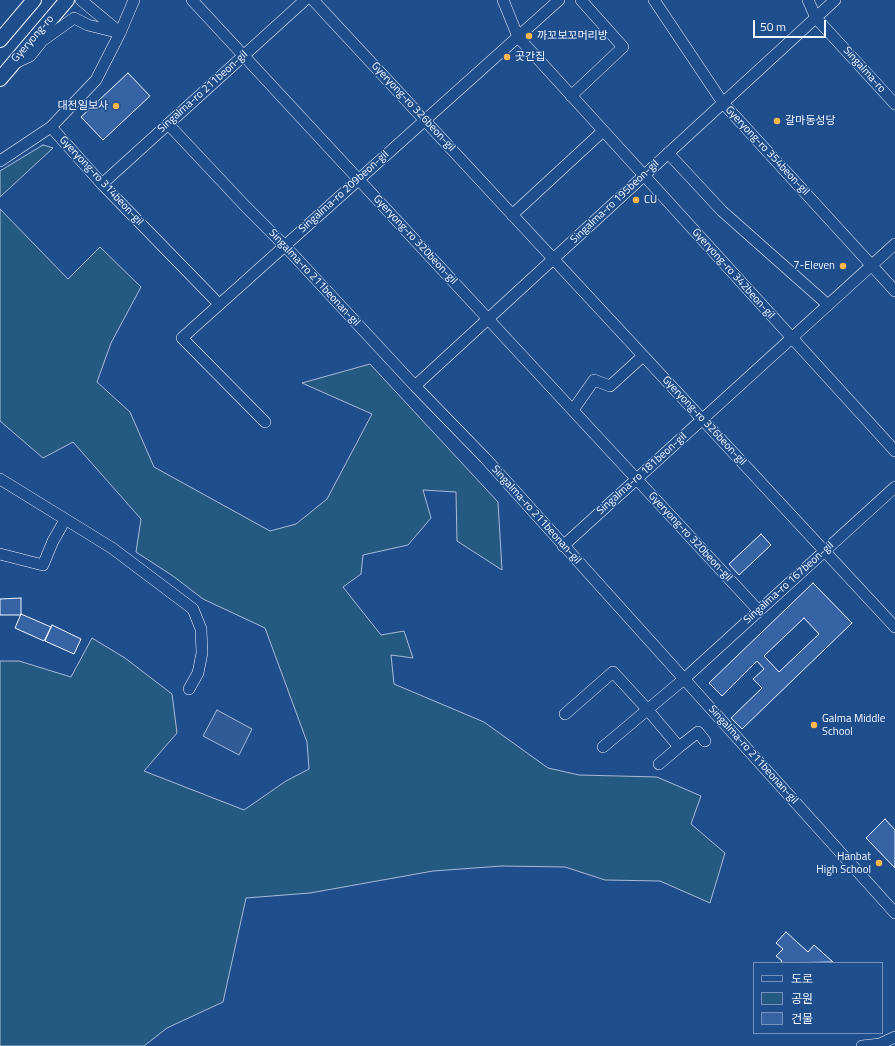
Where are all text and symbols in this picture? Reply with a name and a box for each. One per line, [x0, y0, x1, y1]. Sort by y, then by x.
scale bar [755, 12, 828, 38]
street label: Gyeryong-ro [9, 13, 57, 65]
text: 50 m [760, 17, 786, 36]
place label: 까꼬보꼬머리방 [537, 29, 608, 43]
marker: 까꼬보꼬머리방 [524, 31, 534, 41]
street label: Singalma-ro [840, 44, 888, 96]
street label: Singalma-ro 211beon-gil [155, 48, 251, 136]
place label: 곳간집 [515, 50, 545, 64]
marker: 곳간집 [502, 52, 512, 62]
street label: Gyeryong-ro 326beon-gil [368, 60, 458, 154]
place label: 대전일보사 [57, 99, 108, 113]
marker: 대전일보사 [111, 101, 121, 111]
street label: Gyeryong-ro 354beon-gil [722, 104, 812, 198]
place label: 갈마동성당 [785, 114, 836, 128]
marker: 갈마동성당 [772, 116, 782, 126]
street label: Gyeryong-ro 314beon-gil [56, 134, 146, 228]
street label: Singalma-ro 209beon-gil [296, 148, 392, 236]
street label: Singalma-ro 195beon-gil [568, 157, 662, 247]
street label: Gyeryong-ro 320beon-gil [370, 193, 460, 287]
place label: CU [644, 193, 657, 207]
marker: CU [631, 195, 641, 205]
street label: Gyeryong-ro 342beon-gil [689, 226, 777, 322]
street label: Singalma-ro 211beonan-gil [266, 227, 362, 329]
place label: 7-Eleven [793, 259, 835, 273]
marker: 7-Eleven [838, 261, 848, 271]
street label: Gyeryong-ro 326beon-gil [659, 374, 749, 468]
street label: Singalma-ro 181beon-gil [594, 430, 690, 518]
street label: Singalma-ro 211beonan-gil [488, 463, 584, 567]
street label: Gyeryong-ro 320beon-gil [645, 490, 735, 584]
street label: Singalma-ro 167beon-gil [741, 539, 837, 627]
street label: Singalma-ro 211beonan-gil [705, 703, 801, 807]
place label: Galma Middle School [822, 712, 885, 738]
marker: Galma Middle School [809, 720, 819, 730]
place label: Hanbat High School [816, 850, 871, 876]
marker: Hanbat High School [874, 858, 884, 868]
legend [753, 962, 883, 1034]
text: 도로 [791, 969, 813, 988]
text: 공원 [791, 989, 813, 1008]
text: 건물 [791, 1009, 813, 1028]

